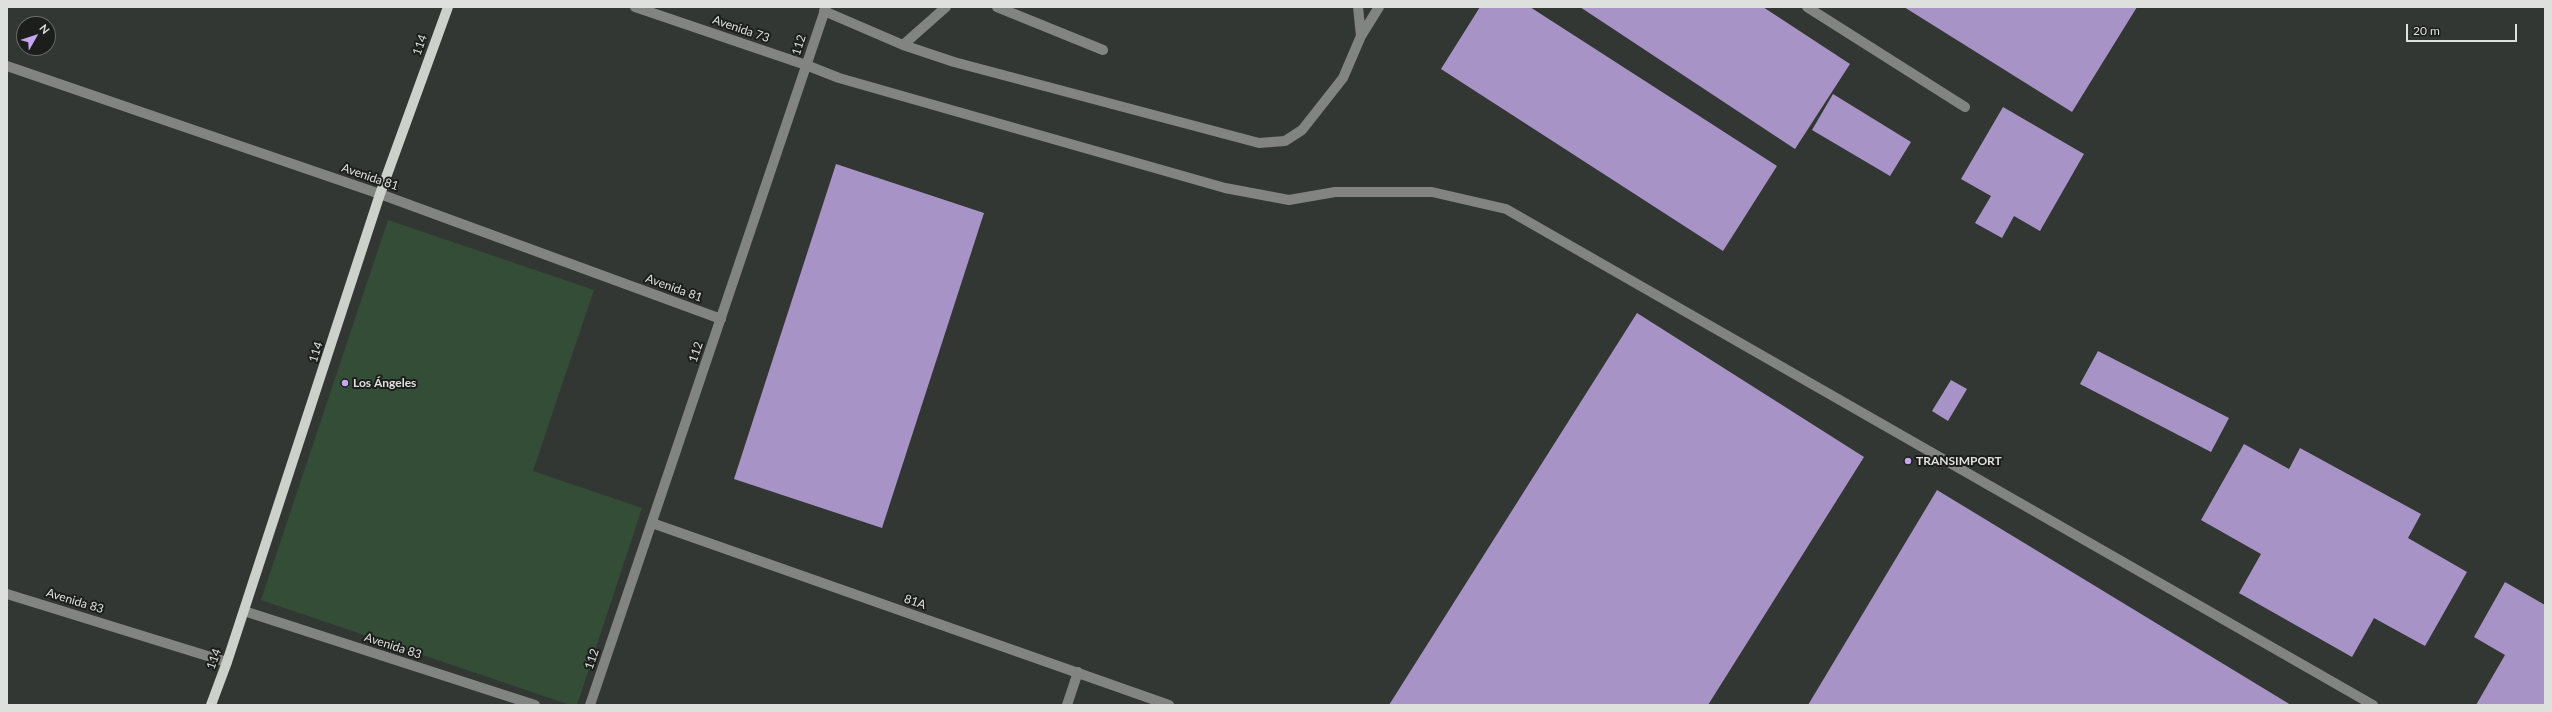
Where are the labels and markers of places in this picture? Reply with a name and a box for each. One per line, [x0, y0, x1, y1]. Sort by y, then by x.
place label: Los Ángeles [353, 376, 416, 390]
marker: Los Ángeles [340, 378, 350, 388]
place label: TRANSIMPORT [1916, 454, 2002, 468]
marker: TRANSIMPORT [1903, 456, 1913, 466]

